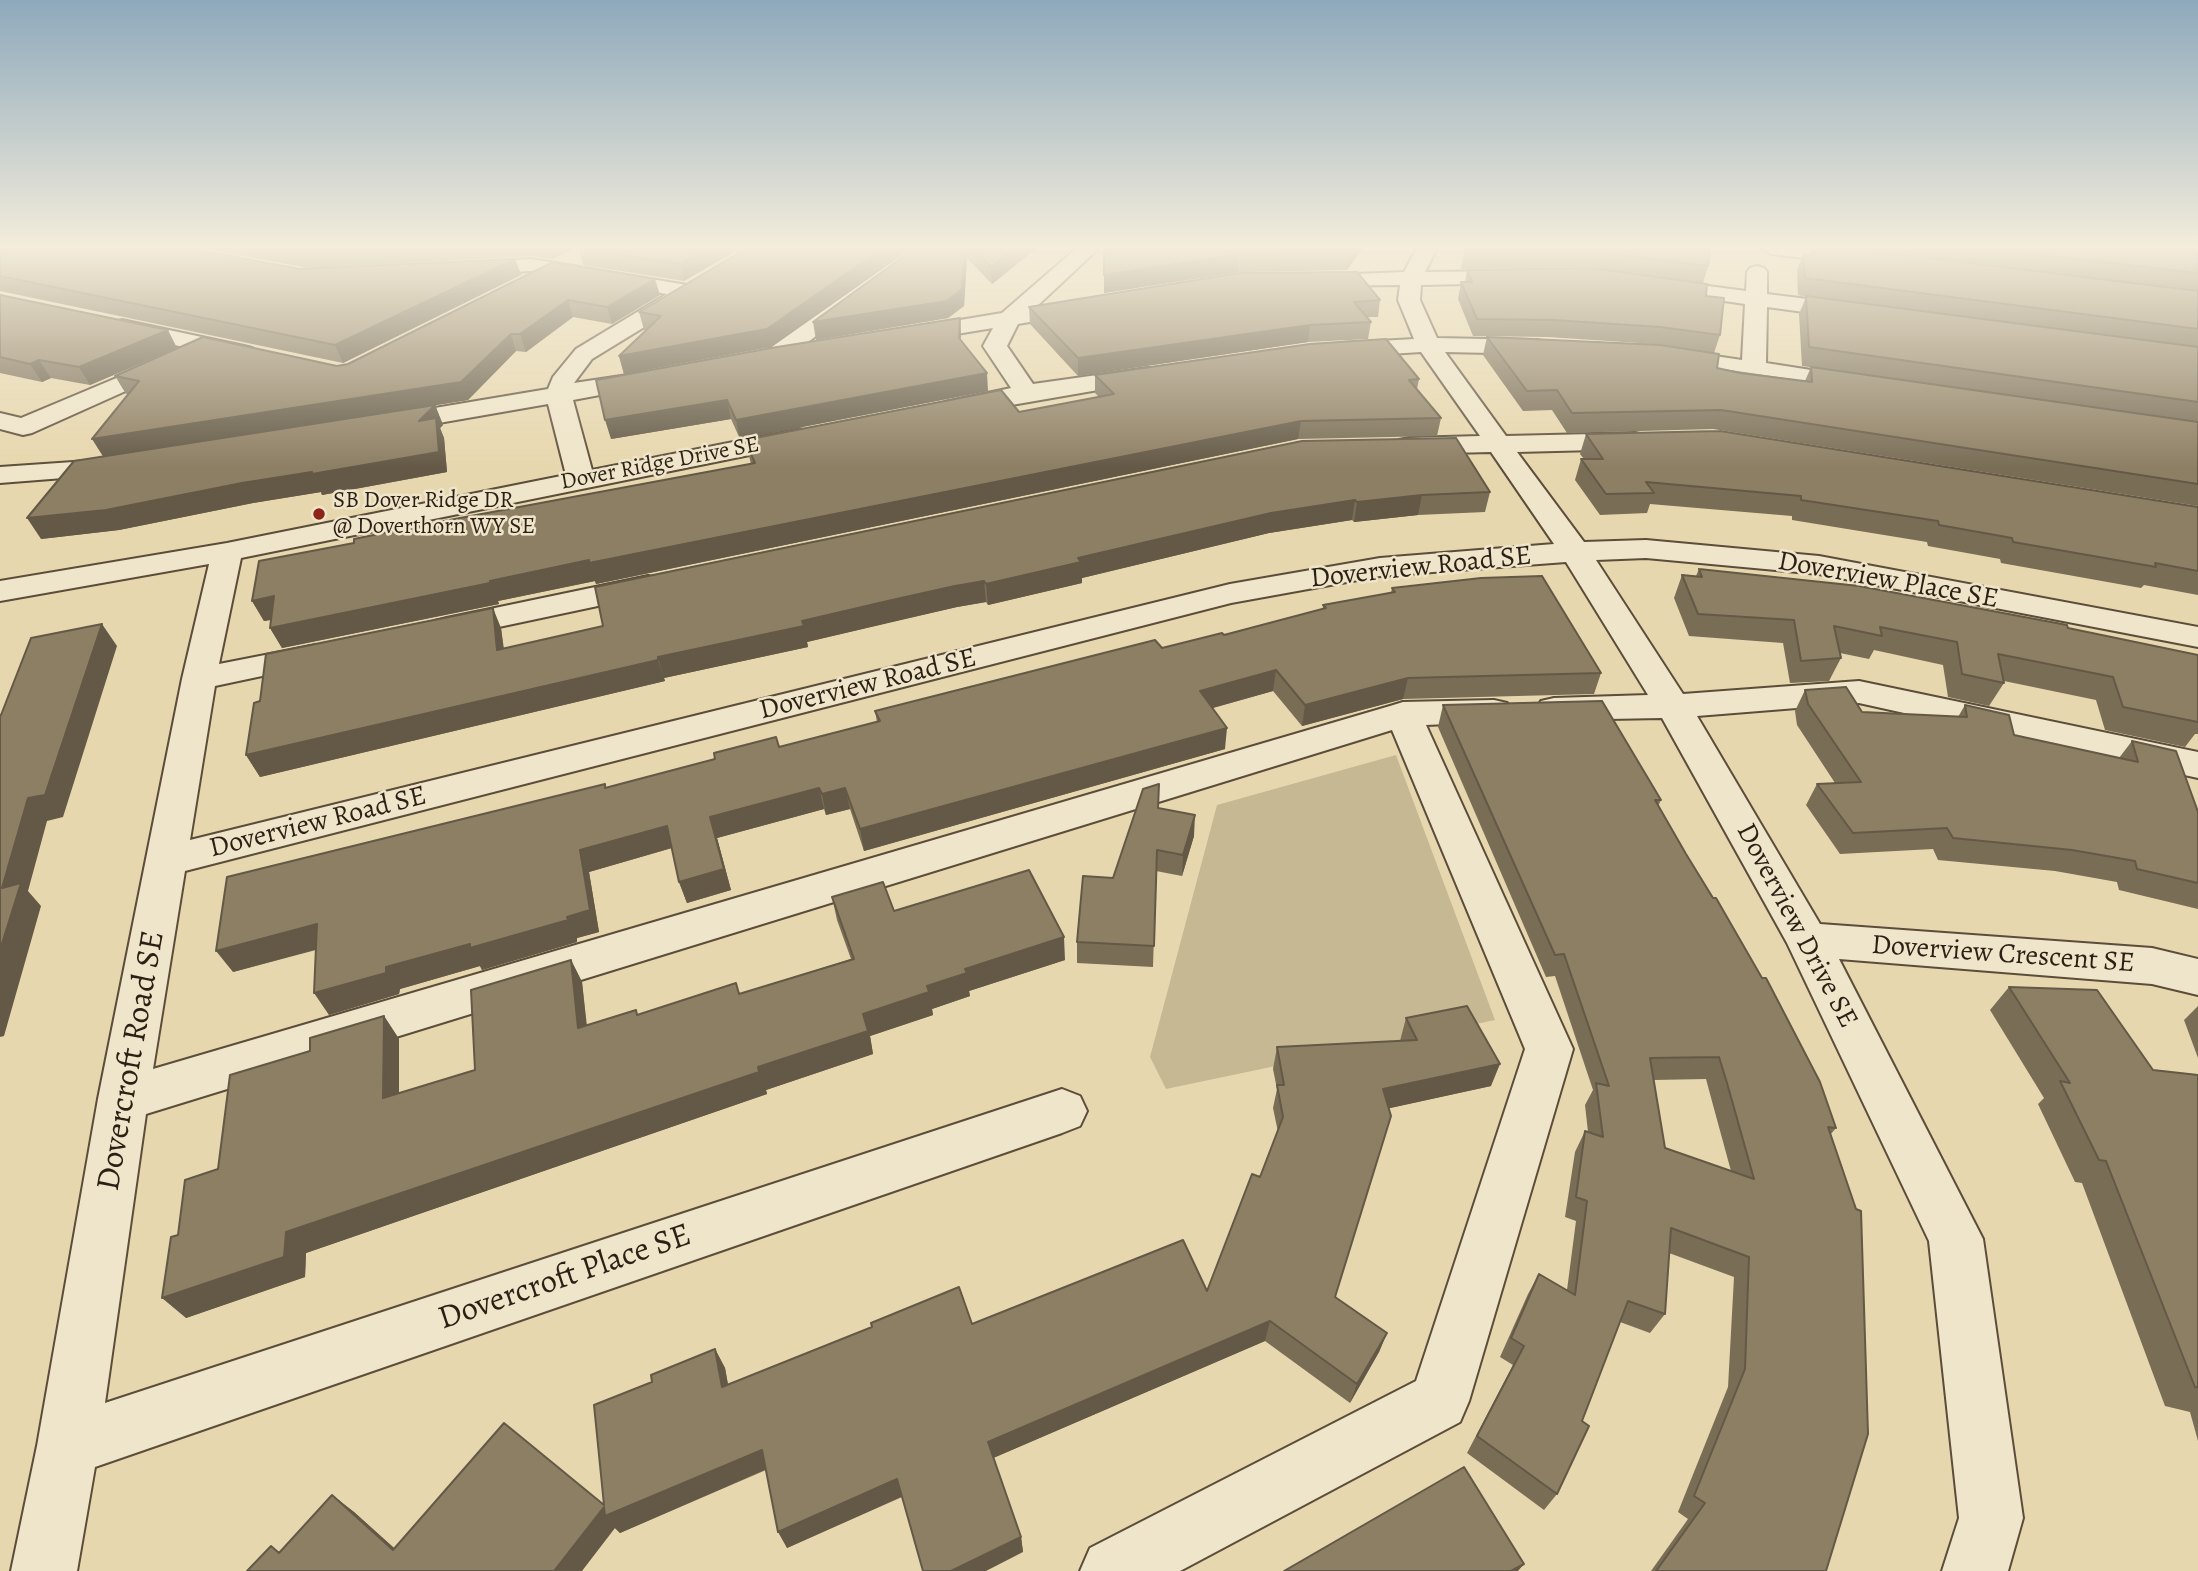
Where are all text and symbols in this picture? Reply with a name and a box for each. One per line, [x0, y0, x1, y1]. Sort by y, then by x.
street label: Dover Ridge Drive SE [558, 431, 762, 497]
place label: SB Dover Ridge DR @ Doverthorn WY SE [333, 487, 535, 541]
marker: SB Dover Ridge DR @ Doverthorn WY SE [311, 506, 327, 522]
street label: Doverview Road SE [1309, 540, 1533, 596]
street label: Doverview Place SE [1775, 545, 2001, 617]
street label: Doverview Road SE [756, 642, 980, 728]
street label: Doverview Road SE [206, 780, 430, 866]
street label: Doverview Drive SE [1728, 818, 1864, 1034]
street label: Dovercroft Road SE [90, 928, 174, 1194]
street label: Doverview Crescent SE [1870, 929, 2136, 981]
street label: Dovercroft Place SE [434, 1216, 696, 1340]

